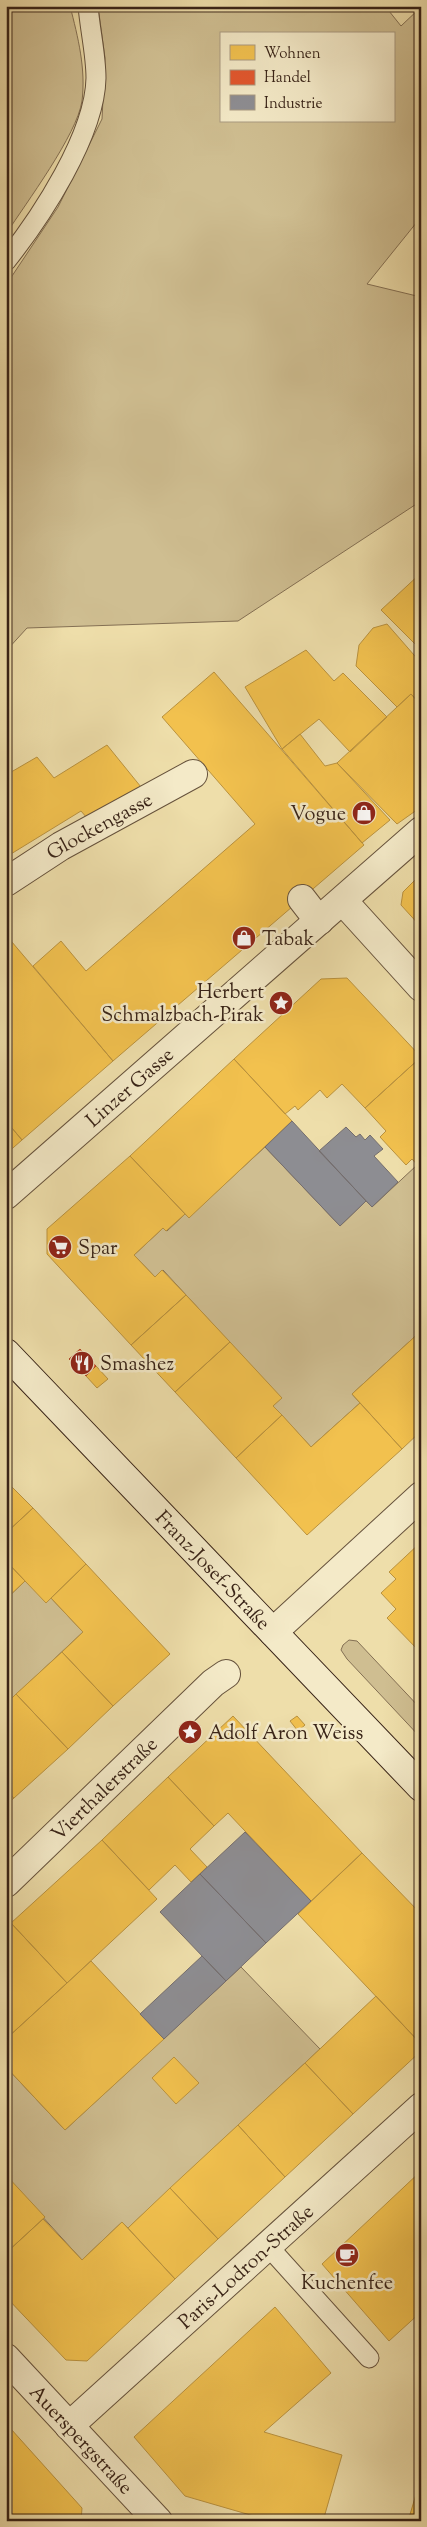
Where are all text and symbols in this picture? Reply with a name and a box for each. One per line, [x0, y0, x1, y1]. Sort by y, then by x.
legend [220, 32, 394, 122]
text: Wohnen [264, 44, 321, 65]
text: Handel [264, 68, 311, 89]
text: Industrie [264, 94, 322, 115]
street label: Glockengasse [42, 787, 159, 869]
shop icon: Vogue [351, 800, 377, 826]
place label: Vogue [290, 801, 346, 830]
shop icon: Tabak [231, 925, 257, 951]
place label: Tabak [262, 926, 314, 955]
place label: Herbert Schmalzbach-Pirak [101, 979, 264, 1031]
place icon: Herbert Schmalzbach-Pirak [268, 990, 294, 1016]
street label: Linzer Gasse [80, 1042, 181, 1136]
supermarket icon: Spar [47, 1234, 73, 1260]
place label: Spar [78, 1235, 118, 1264]
restaurant icon: Smashez [69, 1350, 95, 1376]
place label: Smashez [100, 1351, 174, 1380]
street label: Franz-Josef-Straße [147, 1505, 276, 1638]
place icon: Adolf Aron Weiss [177, 1719, 203, 1745]
place label: Adolf Aron Weiss [208, 1720, 363, 1749]
street label: Vierthalerstraße [46, 1732, 166, 1849]
street label: Paris-Lodron-Straße [173, 2199, 321, 2337]
cafe icon: Kuchenfee [334, 2242, 360, 2268]
place label: Kuchenfee [301, 2270, 393, 2299]
street label: Auerspergstraße [21, 2379, 139, 2502]

